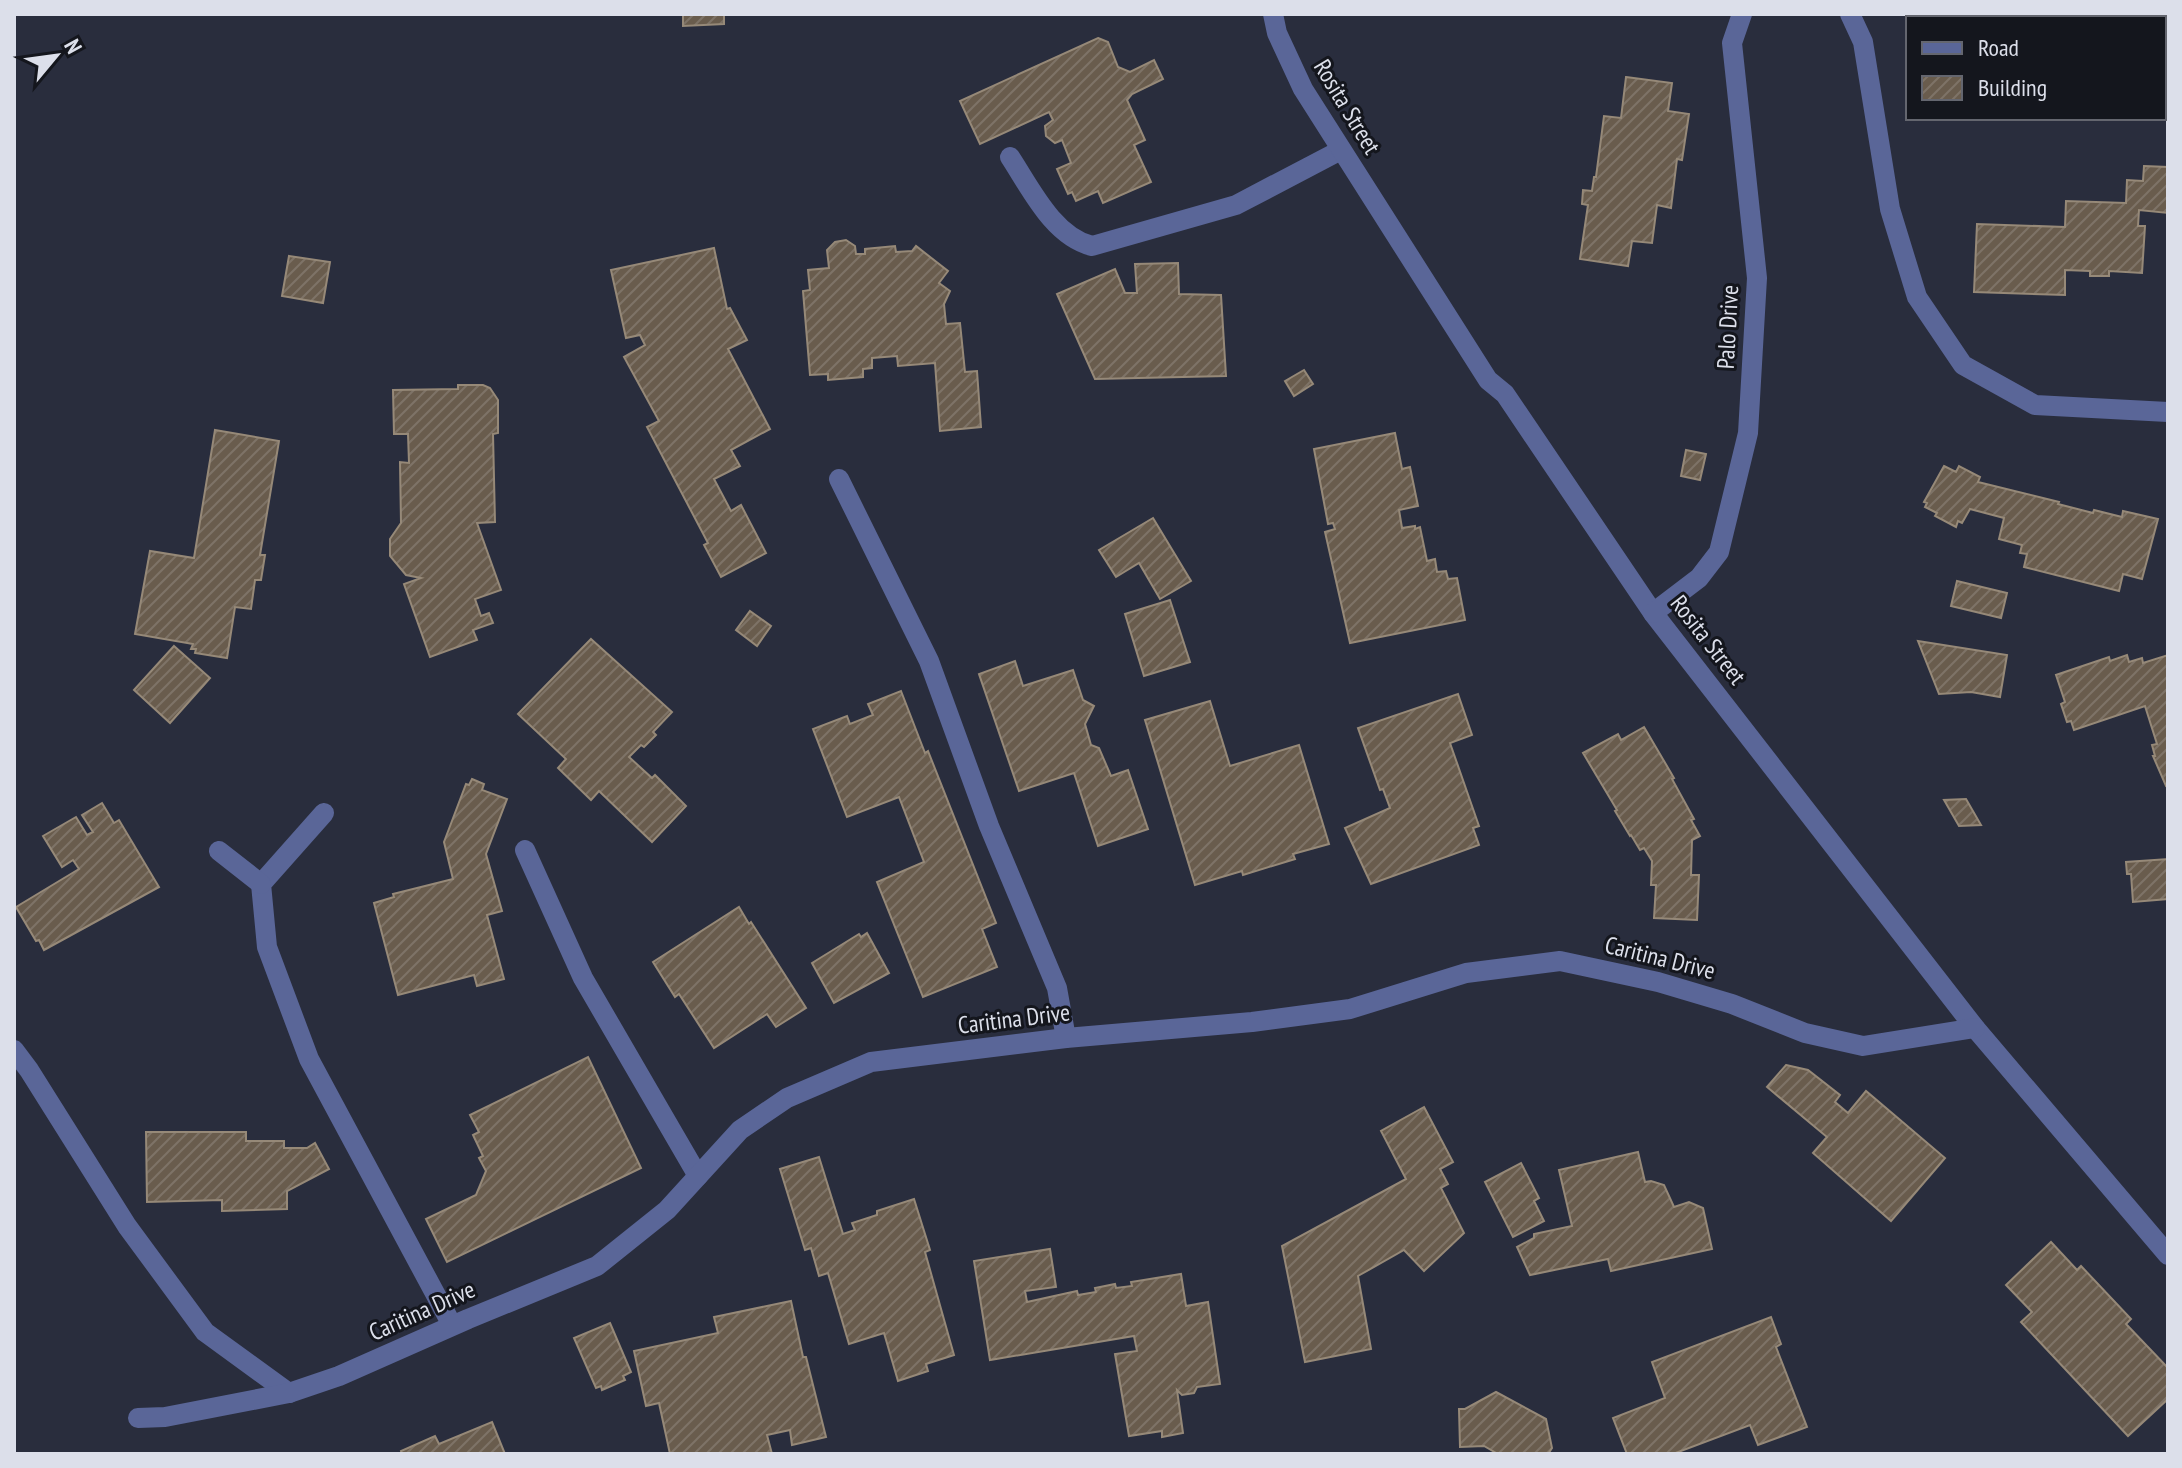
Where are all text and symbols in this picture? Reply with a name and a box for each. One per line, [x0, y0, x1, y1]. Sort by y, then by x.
north arrow [16, 16, 96, 96]
legend [1906, 16, 2166, 120]
text: Road [1978, 32, 2019, 63]
text: N [58, 34, 89, 58]
street label: Rosita Street [1307, 54, 1388, 160]
text: Building [1978, 72, 2047, 103]
street label: Palo Drive [1710, 284, 1745, 370]
street label: Rosita Street [1664, 589, 1753, 691]
street label: Caritina Drive [1602, 929, 1719, 986]
street label: Caritina Drive [956, 996, 1072, 1041]
street label: Caritina Drive [364, 1273, 480, 1348]

